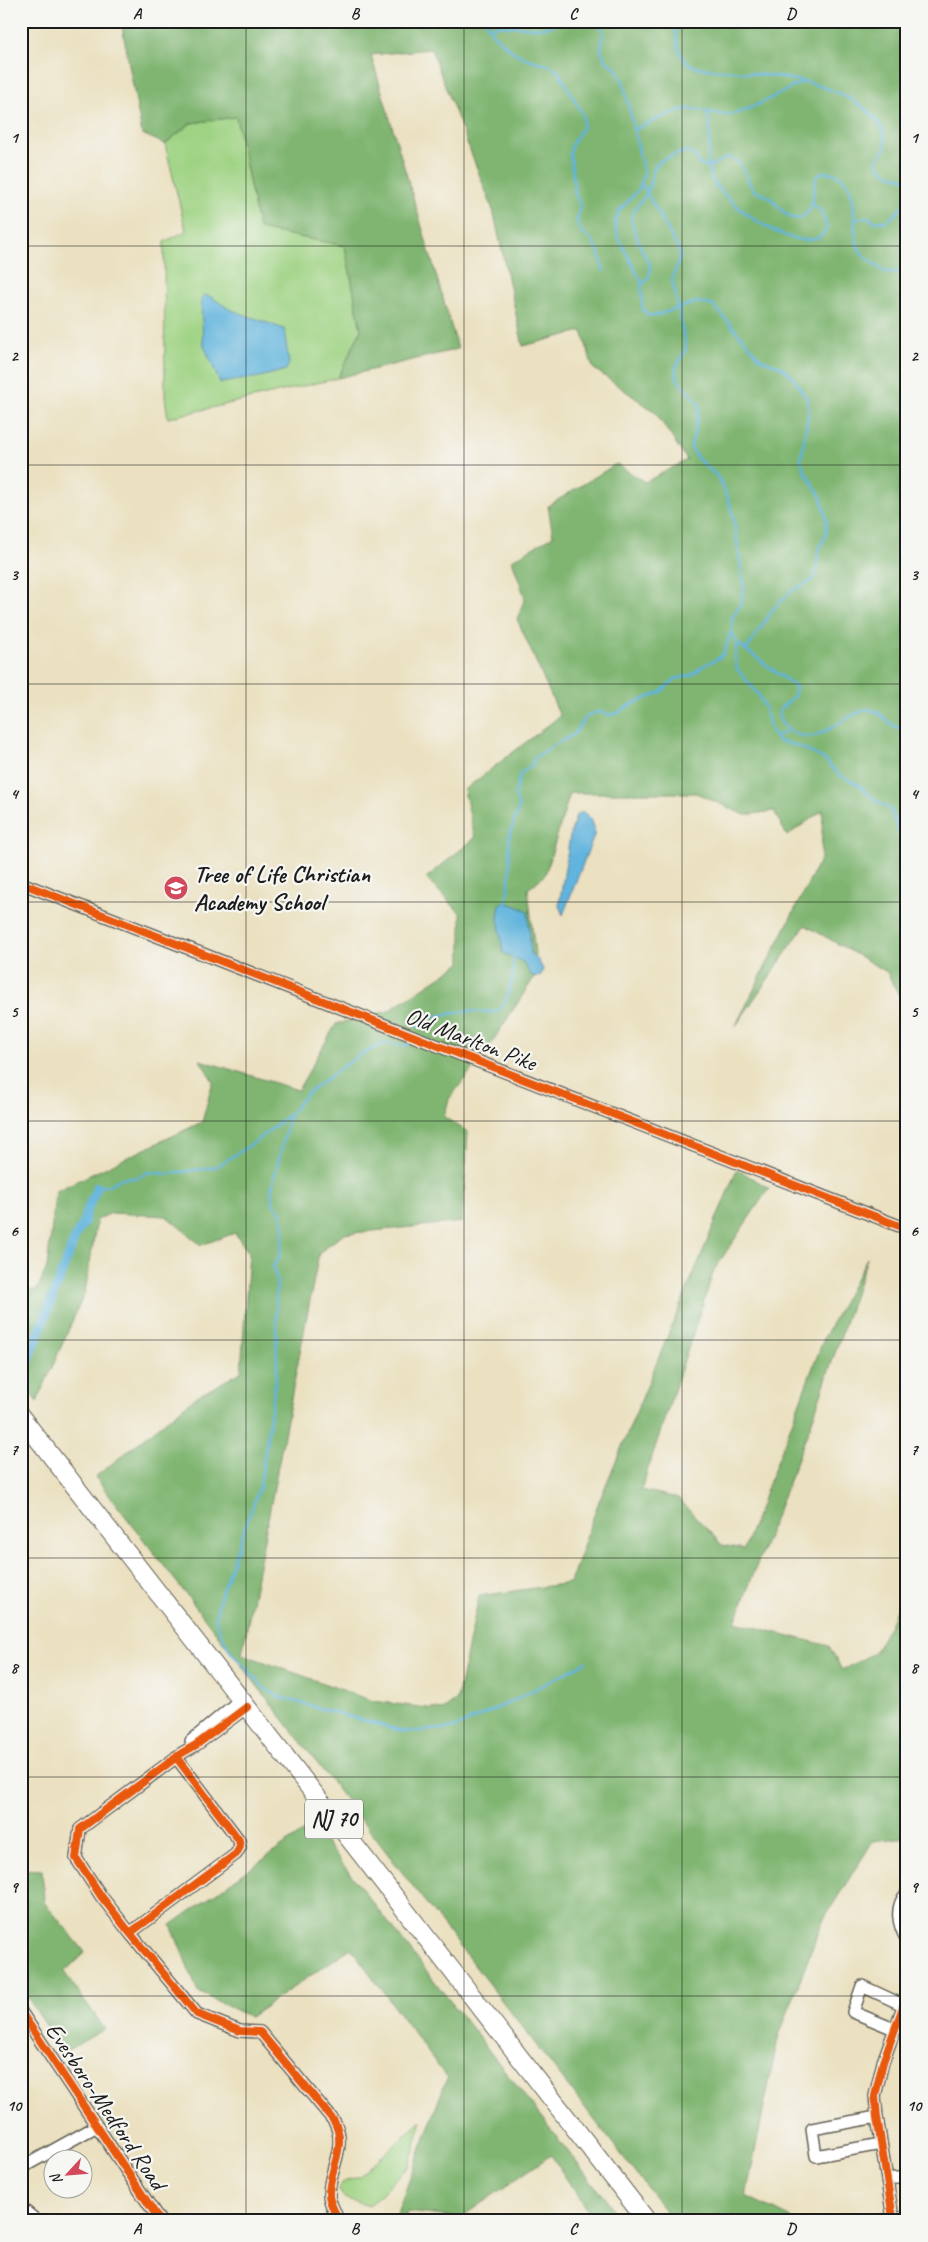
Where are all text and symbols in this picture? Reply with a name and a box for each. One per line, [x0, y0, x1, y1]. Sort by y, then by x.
text: A [133, 4, 143, 24]
text: B [351, 4, 361, 24]
text: C [569, 4, 579, 24]
text: D [786, 4, 797, 24]
text: 1 [10, 128, 19, 148]
text: 1 [910, 128, 919, 148]
text: 2 [10, 346, 19, 366]
text: 2 [910, 346, 919, 366]
text: 3 [10, 565, 19, 585]
text: 3 [910, 565, 919, 585]
text: 4 [10, 784, 19, 804]
text: 4 [910, 784, 919, 804]
place label: Tree of Life Christian Academy School [194, 859, 371, 917]
school or university icon: Tree of Life Christian Academy School [163, 875, 189, 901]
street label: Old Marlton Pike [401, 1000, 543, 1078]
text: 5 [11, 1002, 20, 1022]
text: 5 [911, 1002, 920, 1022]
text: 6 [10, 1221, 19, 1241]
text: 6 [910, 1221, 919, 1241]
text: 7 [10, 1440, 19, 1460]
text: 7 [910, 1440, 919, 1460]
text: 8 [10, 1658, 19, 1678]
text: 8 [910, 1658, 919, 1678]
road number: NJ 70 [305, 1800, 363, 1838]
text: 9 [10, 1877, 19, 1897]
text: 9 [910, 1877, 919, 1897]
street label: Evesboro-Medford Road [39, 2017, 175, 2198]
text: 10 [7, 2096, 23, 2116]
text: 10 [907, 2096, 923, 2116]
north arrow [42, 2150, 92, 2200]
text: N [46, 2170, 66, 2187]
text: A [133, 2219, 143, 2239]
text: B [351, 2219, 361, 2239]
text: C [569, 2219, 579, 2239]
text: D [786, 2219, 797, 2239]

